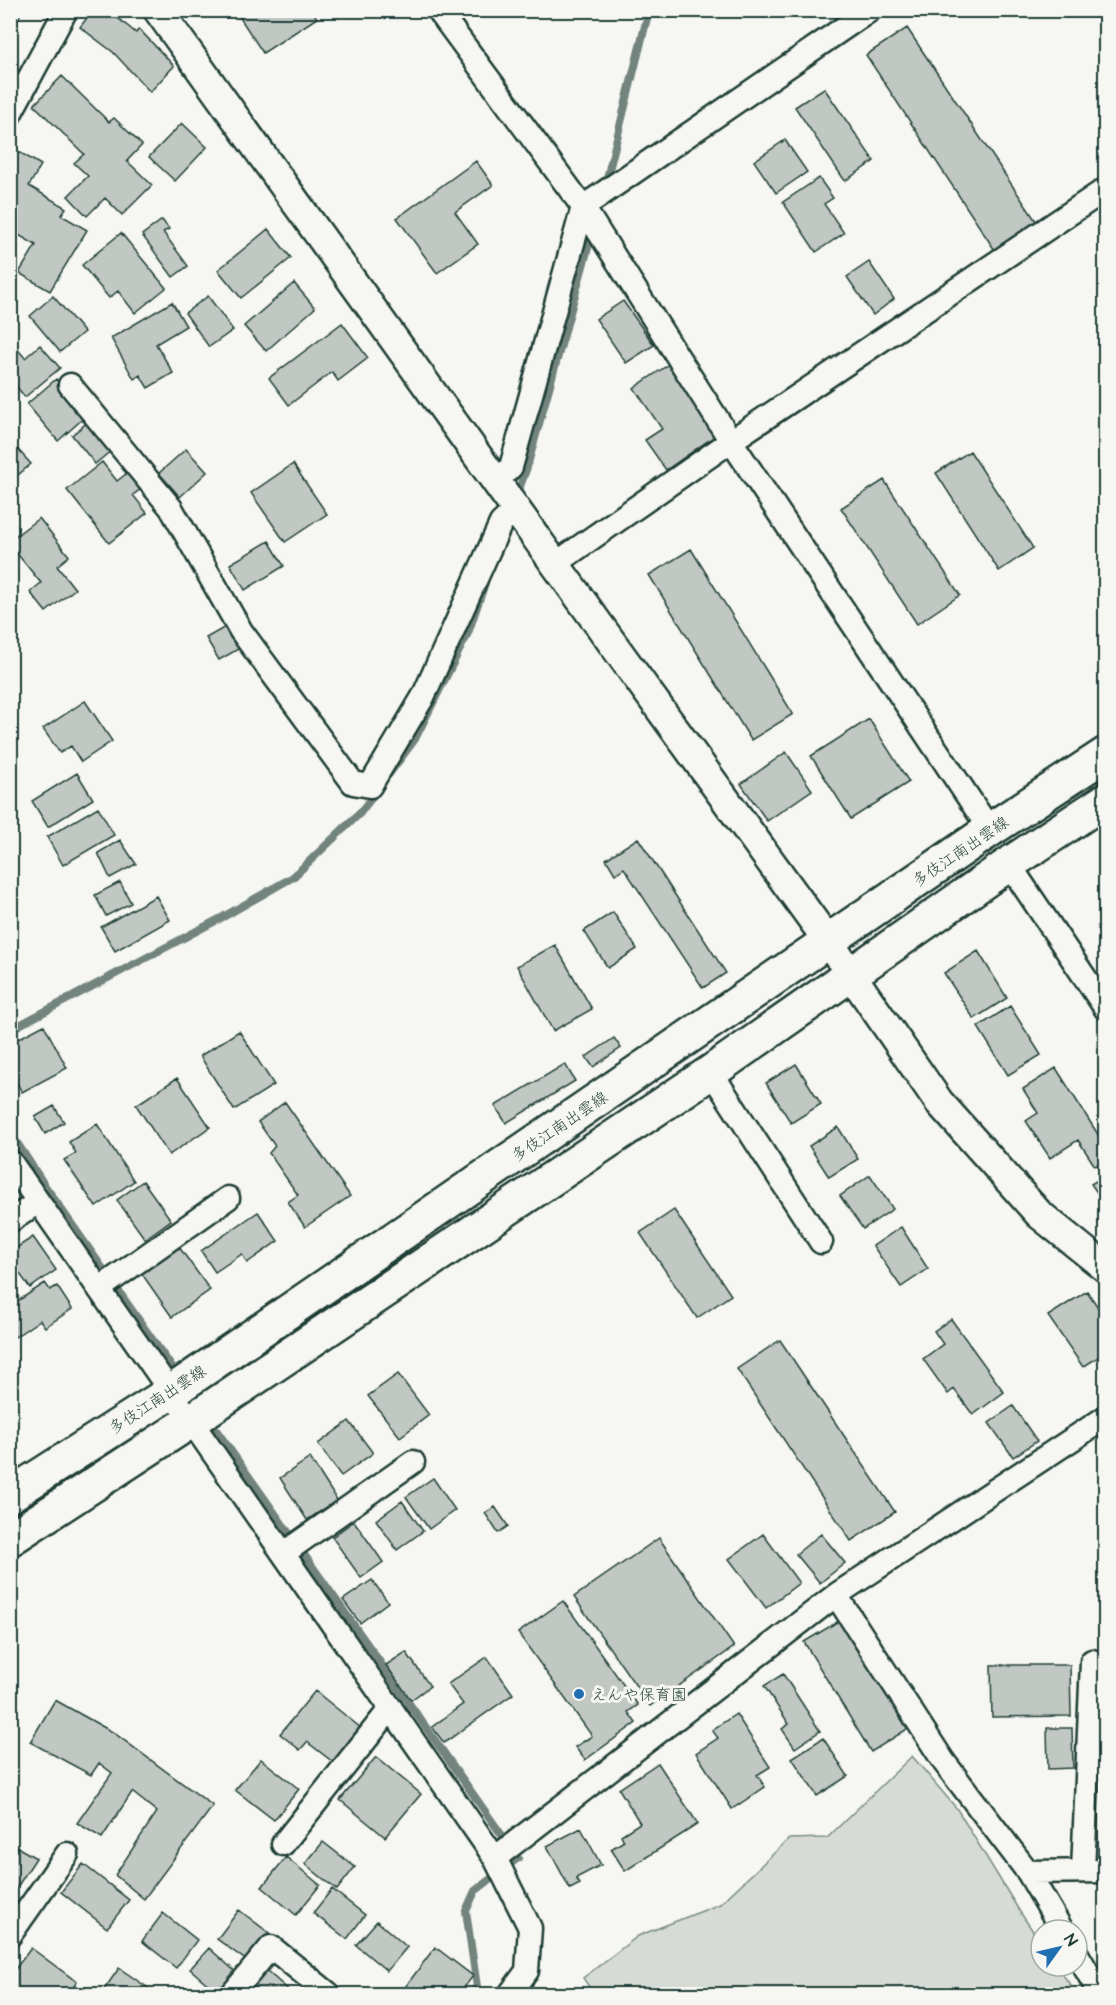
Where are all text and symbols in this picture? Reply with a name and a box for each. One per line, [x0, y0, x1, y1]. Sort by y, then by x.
street label: 多伎江南出雲線 [908, 811, 1013, 892]
street label: 多伎江南出雲線 [507, 1086, 612, 1167]
street label: 多伎江南出雲線 [105, 1360, 211, 1440]
place label: えんや保育園 [591, 1684, 687, 1706]
marker: えんや保育園 [572, 1687, 586, 1701]
north arrow [1029, 1918, 1089, 1978]
text: N [1059, 1930, 1083, 1950]

